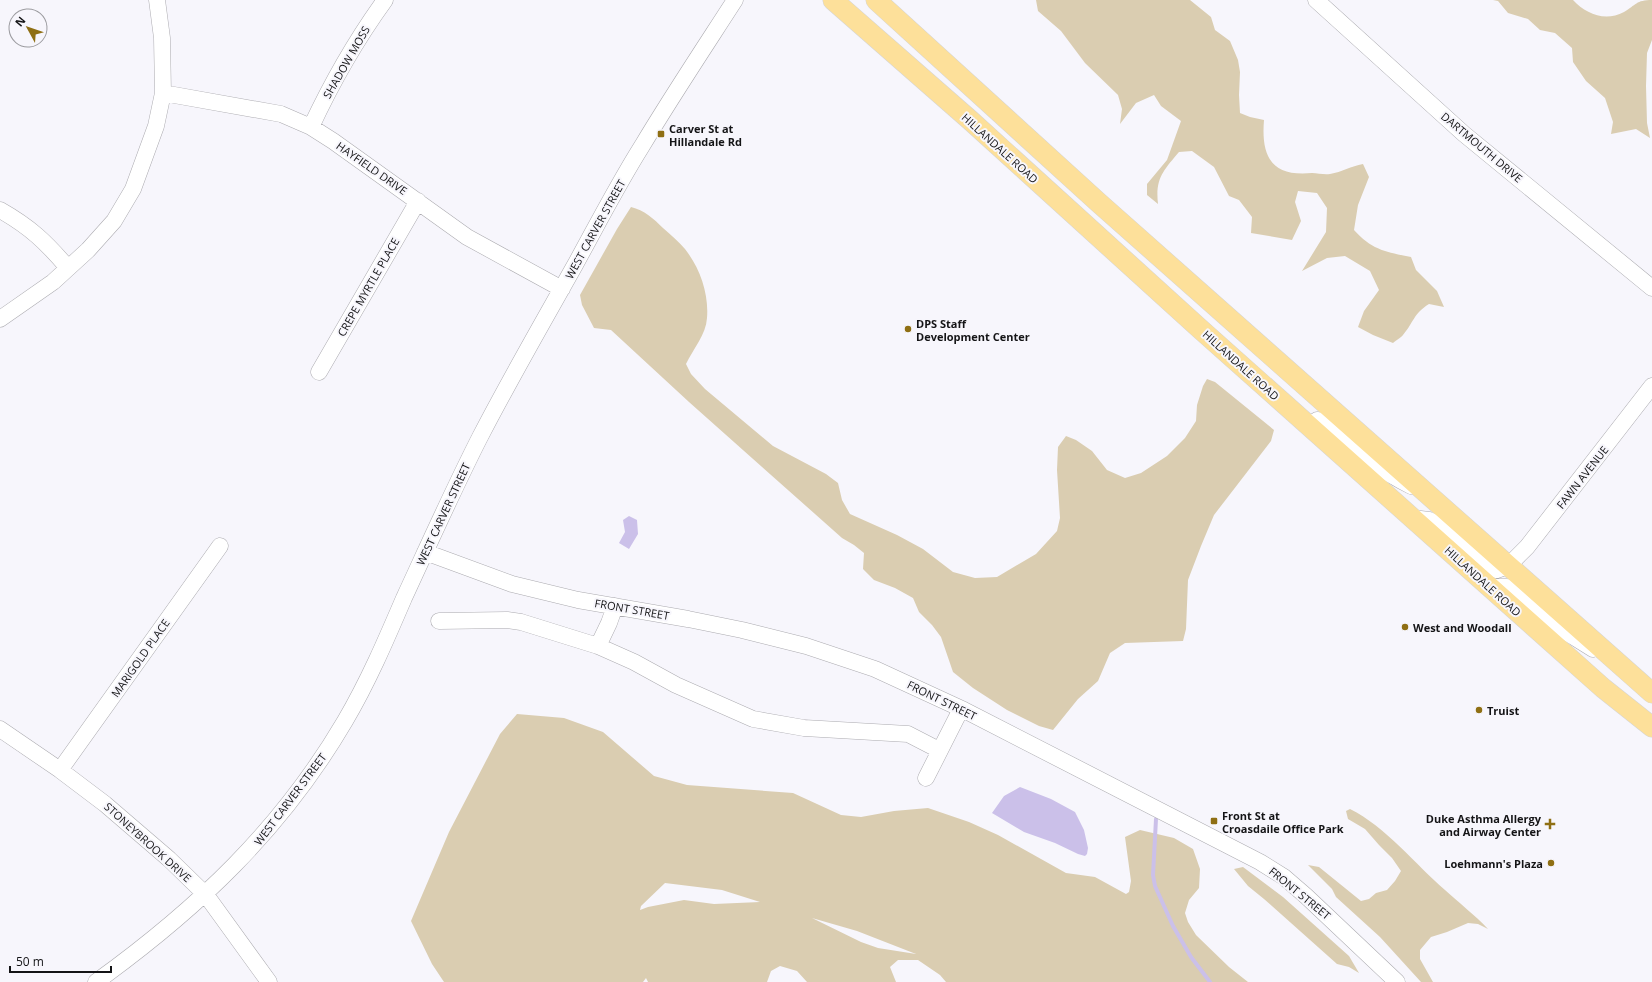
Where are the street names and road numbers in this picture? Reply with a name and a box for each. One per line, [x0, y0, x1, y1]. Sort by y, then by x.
street label: SHADOW MOSS [319, 23, 373, 101]
street label: DARTMOUTH DRIVE [1438, 109, 1526, 185]
street label: HILLANDALE ROAD [959, 110, 1041, 186]
street label: HAYFIELD DRIVE [334, 138, 410, 198]
street label: WEST CARVER STREET [561, 177, 629, 281]
street label: CREPE MYRTLE PLACE [334, 235, 402, 339]
street label: HILLANDALE ROAD [1200, 327, 1282, 403]
street label: FAWN AVENUE [1553, 442, 1611, 512]
street label: WEST CARVER STREET [413, 460, 473, 568]
street label: HILLANDALE ROAD [1442, 543, 1524, 619]
street label: FRONT STREET [594, 595, 670, 623]
street label: MARIGOLD PLACE [107, 616, 173, 700]
street label: FRONT STREET [905, 677, 979, 723]
street label: WEST CARVER STREET [250, 750, 330, 848]
street label: STONEYBROOK DRIVE [101, 799, 195, 885]
street label: FRONT STREET [1266, 863, 1334, 923]

